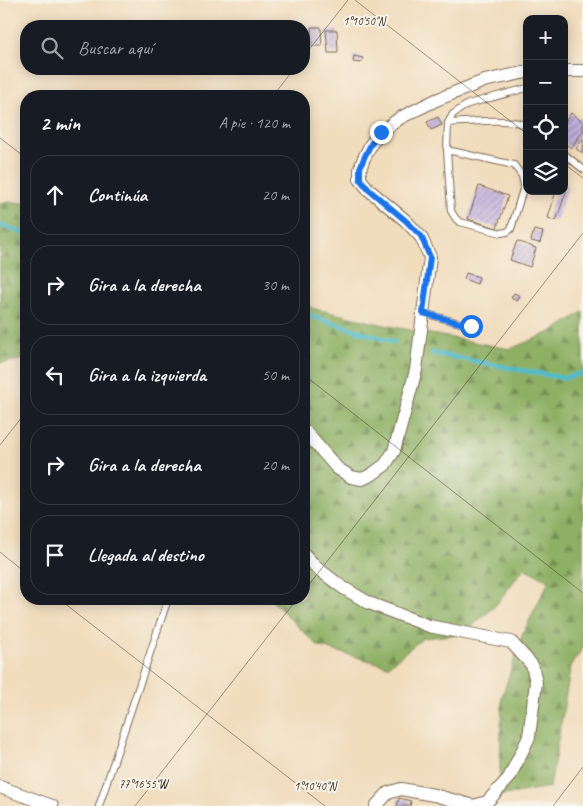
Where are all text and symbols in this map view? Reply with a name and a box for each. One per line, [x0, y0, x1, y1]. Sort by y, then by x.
text: 1°10'50"N [343, 13, 387, 29]
map controls [523, 15, 568, 195]
button: + [523, 15, 568, 60]
search box [20, 20, 310, 75]
icon: search [38, 34, 66, 62]
text: Buscar aquí [78, 36, 152, 60]
button: − [523, 60, 568, 105]
button: locate [523, 105, 568, 150]
text: 2 min [40, 110, 80, 136]
text: A pie · 120 m [219, 113, 290, 133]
route end [370, 121, 393, 144]
button: layers [523, 150, 568, 195]
icon: ahead [41, 181, 69, 209]
text: Continúa [88, 183, 147, 207]
text: 20 m [262, 185, 289, 205]
icon: right [41, 271, 69, 299]
text: Gira a la derecha [88, 273, 201, 297]
text: 30 m [262, 275, 289, 295]
route start [460, 315, 483, 338]
icon: left [41, 361, 69, 389]
text: Gira a la izquierda [88, 363, 206, 387]
text: 50 m [262, 365, 289, 385]
icon: right [41, 451, 69, 479]
text: Gira a la derecha [88, 453, 201, 477]
text: 20 m [262, 455, 289, 475]
icon: arrive [41, 541, 69, 569]
text: Llegada al destino [88, 543, 204, 567]
text: 77°16'55"W [119, 776, 170, 792]
text: 1°10'40"N [294, 778, 338, 794]

